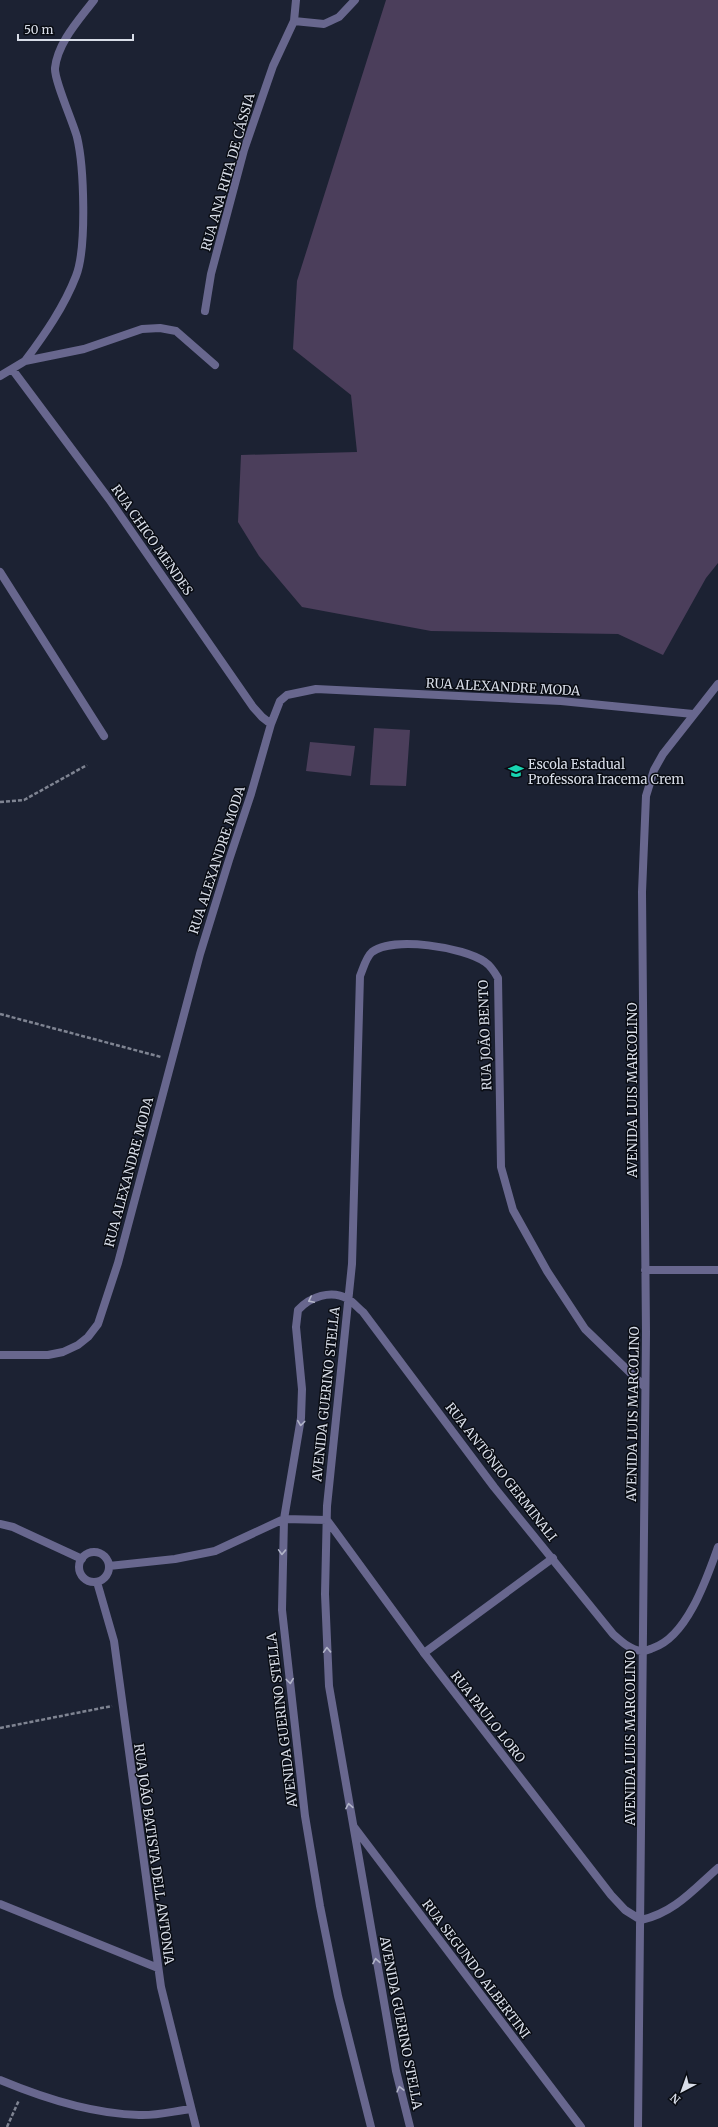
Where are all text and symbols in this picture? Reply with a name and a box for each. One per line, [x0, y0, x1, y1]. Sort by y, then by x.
scale bar [18, 16, 133, 42]
text: 50 m [24, 22, 53, 37]
street label: RUA ANA RITA DE CÁSSIA [196, 90, 259, 253]
street label: RUA CHICO MENDES [107, 481, 197, 599]
street label: RUA ALEXANDRE MODA [425, 674, 582, 700]
place label: Escola Estadual Professora Iracema Crem [528, 756, 684, 788]
school or university icon: Escola Estadual Professora Iracema Crem [507, 762, 525, 780]
street label: RUA ALEXANDRE MODA [185, 783, 249, 936]
street label: RUA JOÃO BENTO [475, 979, 495, 1091]
street label: AVENIDA LUIS MARCOLINO [624, 1002, 641, 1179]
street label: RUA ALEXANDRE MODA [101, 1094, 157, 1249]
one-way arrow [307, 1295, 315, 1303]
street label: AVENIDA GUERINO STELLA [308, 1305, 344, 1483]
street label: AVENIDA LUIS MARCOLINO [623, 1326, 643, 1503]
street label: RUA ANTÔNIO GERMINALI [442, 1399, 561, 1545]
one-way arrow [296, 1420, 305, 1426]
one-way arrow [278, 1549, 287, 1555]
street label: AVENIDA GUERINO STELLA [263, 1631, 301, 1809]
one-way arrow [323, 1647, 332, 1653]
street label: AVENIDA LUIS MARCOLINO [622, 1650, 639, 1827]
street label: RUA PAULO LORO [447, 1668, 529, 1766]
one-way arrow [286, 1678, 295, 1684]
street label: RUA JOÃO BATISTA DELL ANTONIA [130, 1742, 178, 1966]
one-way arrow [345, 1803, 354, 1809]
street label: RUA SEGUNDO ALBERTINI [418, 1896, 534, 2042]
street label: AVENIDA GUERINO STELLA [376, 1934, 426, 2112]
one-way arrow [372, 1958, 381, 1965]
north arrow [662, 2071, 702, 2111]
one-way arrow [396, 2086, 405, 2093]
text: N [667, 2090, 683, 2107]

